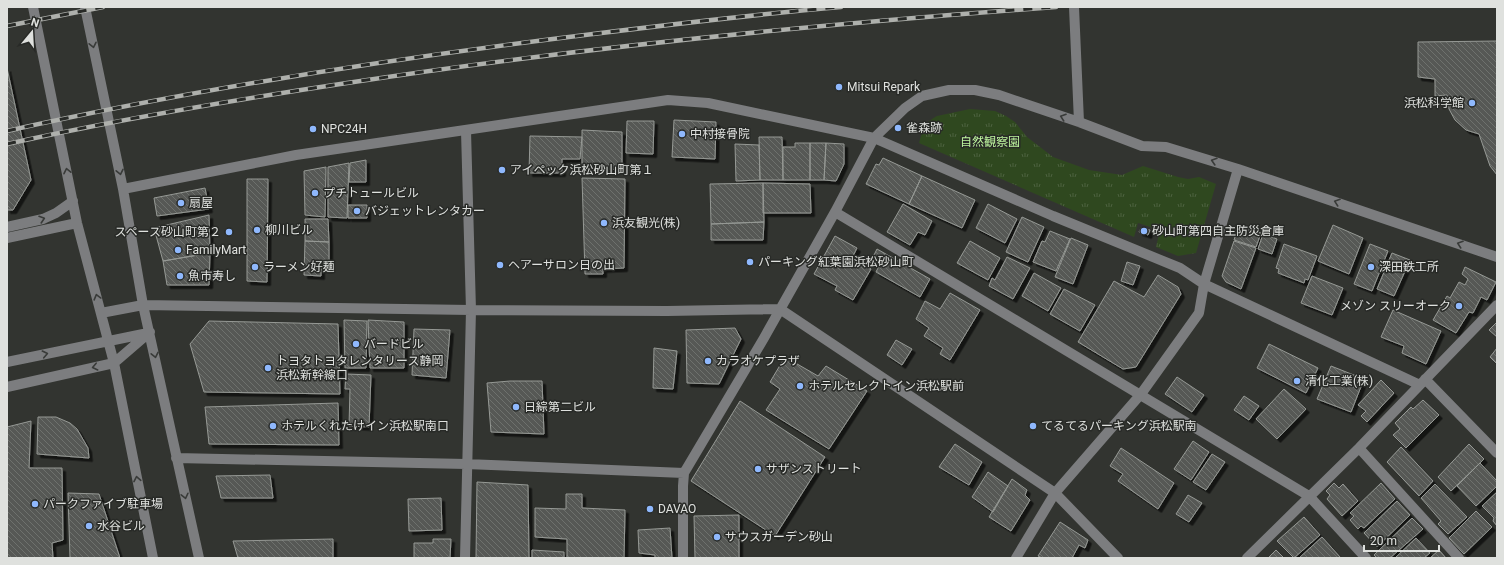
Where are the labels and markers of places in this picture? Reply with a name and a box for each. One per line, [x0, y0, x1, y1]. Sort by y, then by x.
place label: Mitsui Repark [847, 80, 921, 94]
marker: Mitsui Repark [834, 82, 844, 92]
place label: 浜松科学館 [1404, 96, 1464, 110]
marker: 浜松科学館 [1467, 98, 1477, 108]
place label: 雀森跡 [906, 121, 942, 135]
place label: NPC24H [321, 122, 367, 136]
marker: 雀森跡 [893, 123, 903, 133]
marker: NPC24H [308, 124, 318, 134]
place label: 中村接骨院 [690, 127, 750, 141]
marker: 中村接骨院 [677, 129, 687, 139]
place label: アイペック浜松砂山町第１ [510, 163, 653, 177]
marker: アイペック浜松砂山町第１ [497, 165, 507, 175]
place label: プチトュールビル [323, 186, 419, 200]
marker: プチトュールビル [310, 188, 320, 198]
place label: 扇屋 [189, 196, 213, 210]
marker: 扇屋 [176, 198, 186, 208]
place label: バジェットレンタカー [365, 204, 485, 218]
marker: バジェットレンタカー [352, 206, 362, 216]
place label: 浜友観光(株) [612, 216, 680, 230]
marker: 浜友観光(株) [599, 218, 609, 228]
place label: 柳川ビル [265, 223, 313, 237]
place label: 砂山町第四自主防災倉庫 [1152, 224, 1284, 238]
place label: スペース砂山町第２ [114, 225, 221, 239]
marker: 柳川ビル [252, 225, 262, 235]
marker: 砂山町第四自主防災倉庫 [1139, 226, 1149, 236]
marker: スペース砂山町第２ [224, 227, 234, 237]
place label: FamilyMart [186, 243, 246, 257]
marker: FamilyMart [173, 245, 183, 255]
place label: パーキング紅葉園浜松砂山町 [758, 255, 914, 269]
marker: パーキング紅葉園浜松砂山町 [745, 257, 755, 267]
place label: ヘアーサロン日の出 [508, 258, 615, 272]
place label: ラーメン好麺 [263, 260, 335, 274]
marker: ヘアーサロン日の出 [495, 260, 505, 270]
place label: 深田鉄工所 [1379, 260, 1439, 274]
marker: ラーメン好麺 [250, 262, 260, 272]
marker: 深田鉄工所 [1366, 262, 1376, 272]
place label: 魚市寿し [188, 269, 236, 283]
marker: 魚市寿し [175, 271, 185, 281]
place label: メゾン スリーオーク [1340, 299, 1451, 313]
marker: メゾン スリーオーク [1454, 301, 1464, 311]
place label: バードビル [364, 337, 424, 351]
marker: バードビル [351, 339, 361, 349]
place label: トヨタトヨタレンタリース静岡 浜松新幹線口 [276, 354, 443, 382]
place label: カラオケプラザ [716, 354, 800, 368]
marker: カラオケプラザ [703, 356, 713, 366]
marker: トヨタトヨタレンタリース静岡 浜松新幹線口 [263, 363, 273, 373]
place label: 清化工業(株) [1305, 374, 1373, 388]
marker: 清化工業(株) [1292, 376, 1302, 386]
place label: ホテルセレクトイン浜松駅前 [808, 379, 964, 393]
marker: ホテルセレクトイン浜松駅前 [795, 381, 805, 391]
place label: 日綜第二ビル [524, 400, 596, 414]
marker: 日綜第二ビル [511, 402, 521, 412]
place label: ホテルくれたけイン浜松駅南口 [281, 419, 449, 433]
place label: てるてるパーキング浜松駅南 [1041, 419, 1197, 433]
marker: ホテルくれたけイン浜松駅南口 [268, 421, 278, 431]
marker: てるてるパーキング浜松駅南 [1028, 421, 1038, 431]
place label: サザンストリート [766, 462, 862, 476]
marker: サザンストリート [753, 464, 763, 474]
place label: パークファイブ駐車場 [43, 497, 163, 511]
marker: パークファイブ駐車場 [30, 499, 40, 509]
place label: DAVAO [658, 502, 696, 516]
marker: DAVAO [645, 504, 655, 514]
place label: 水谷ビル [97, 519, 145, 533]
marker: 水谷ビル [84, 521, 94, 531]
place label: サウスガーデン砂山 [725, 530, 833, 544]
marker: サウスガーデン砂山 [712, 532, 722, 542]

